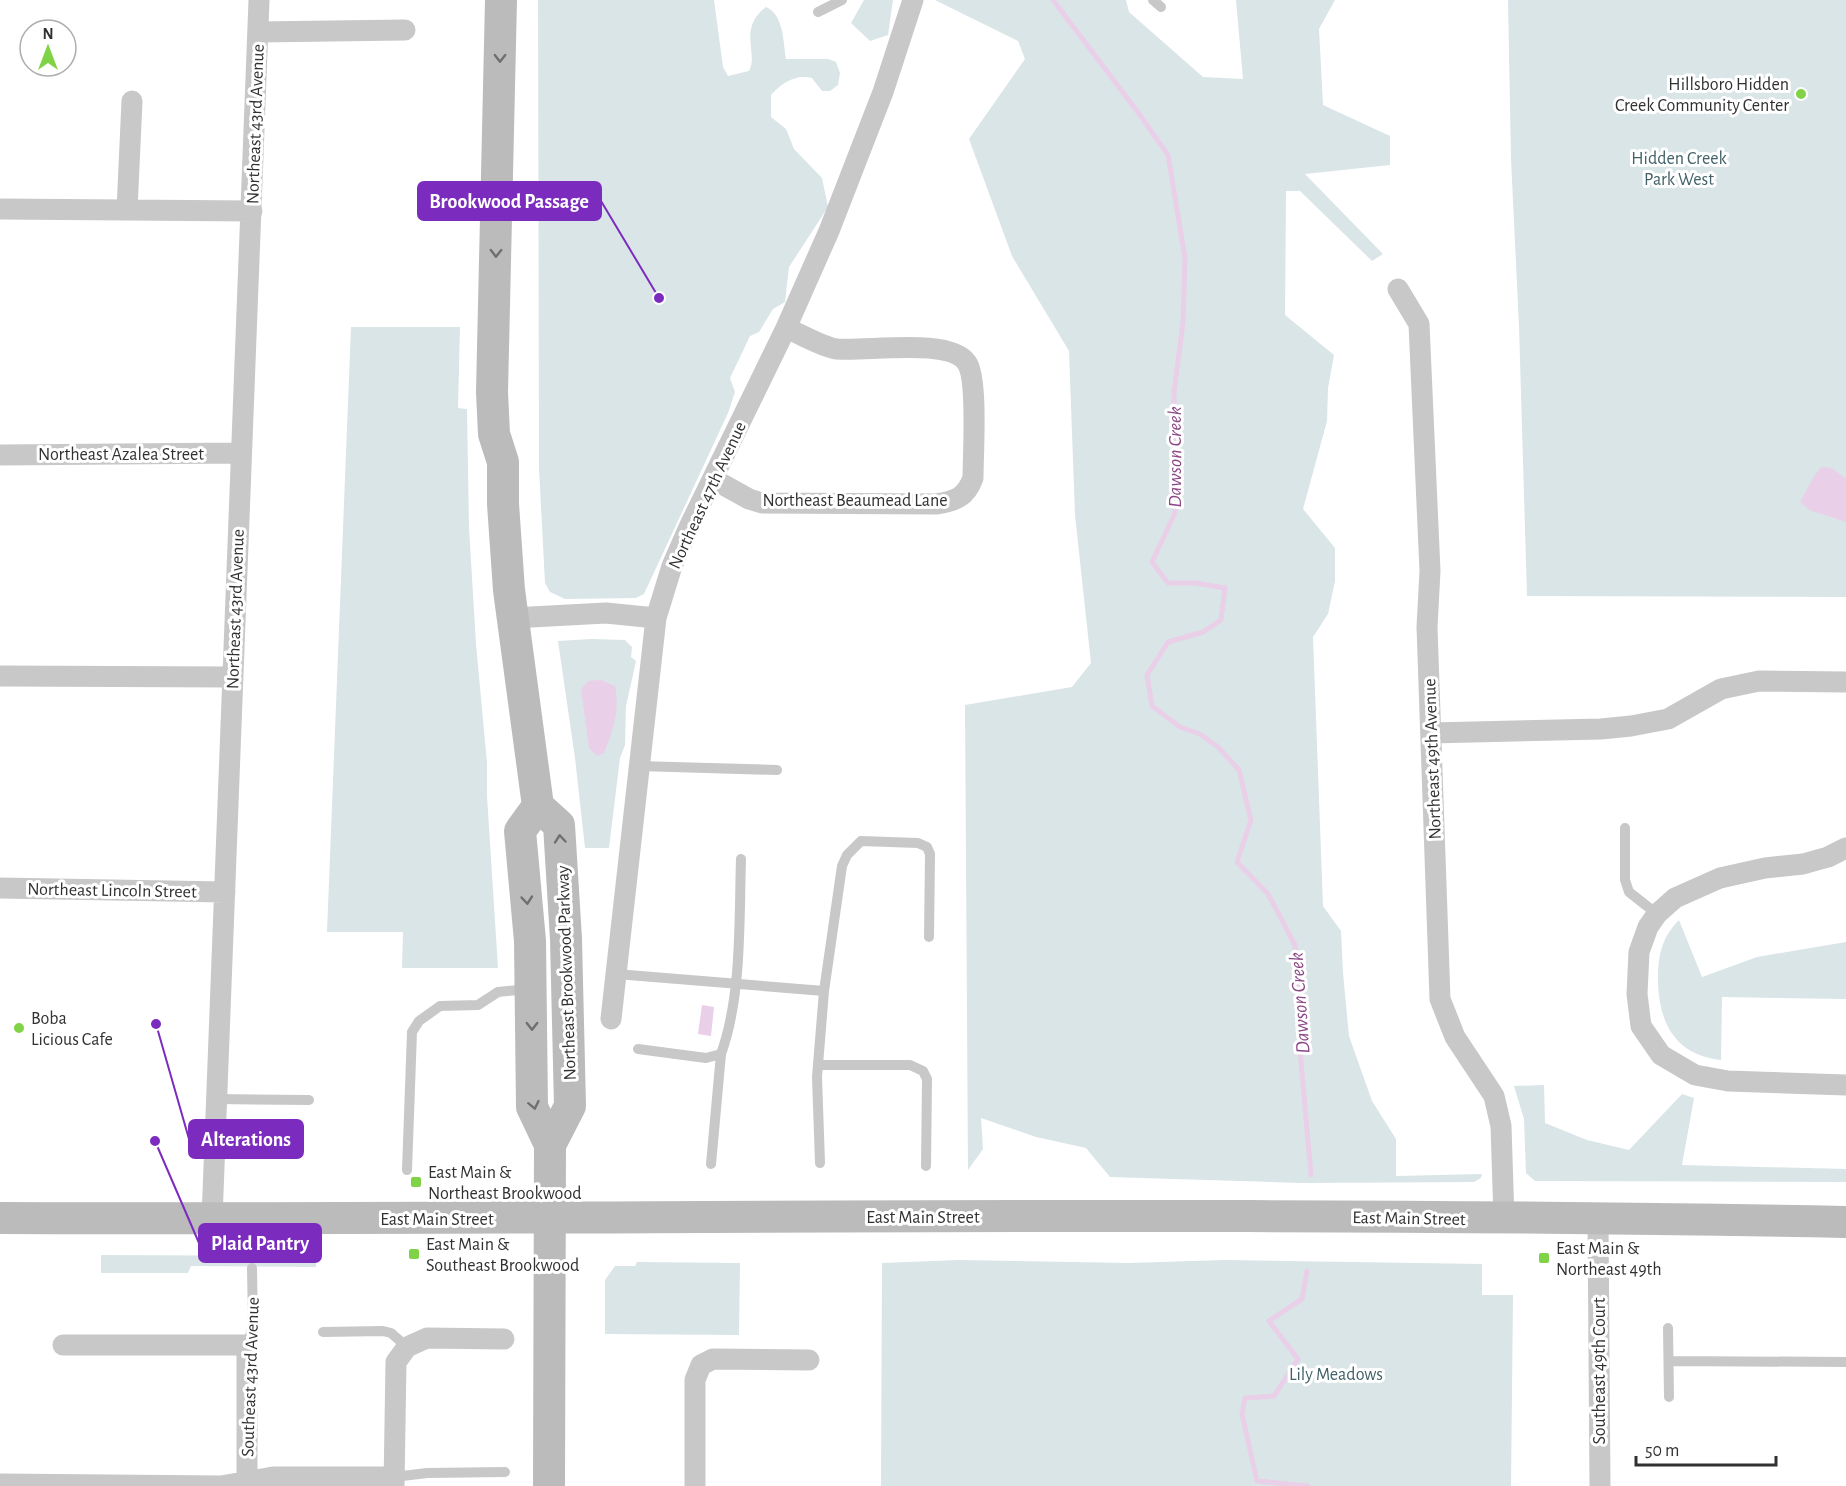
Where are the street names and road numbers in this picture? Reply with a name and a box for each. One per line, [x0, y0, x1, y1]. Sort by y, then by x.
street label: Northeast 43rd Avenue [244, 44, 268, 204]
street label: Northeast 47th Avenue [666, 419, 750, 572]
street label: Northeast Azalea Street [38, 446, 204, 464]
street label: Northeast Beaumead Lane [762, 492, 948, 510]
street label: Northeast 43rd Avenue [224, 529, 248, 689]
street label: Northeast 49th Avenue [1421, 678, 1445, 840]
street label: Northeast Brookwood Parkway [554, 865, 580, 1081]
street label: Northeast Lincoln Street [27, 881, 197, 901]
street label: East Main Street [866, 1209, 980, 1227]
street label: East Main Street [1352, 1209, 1466, 1229]
street label: East Main Street [380, 1211, 494, 1229]
street label: Southeast 43rd Avenue [239, 1297, 263, 1457]
street label: Southeast 49th Court [1591, 1297, 1609, 1444]

